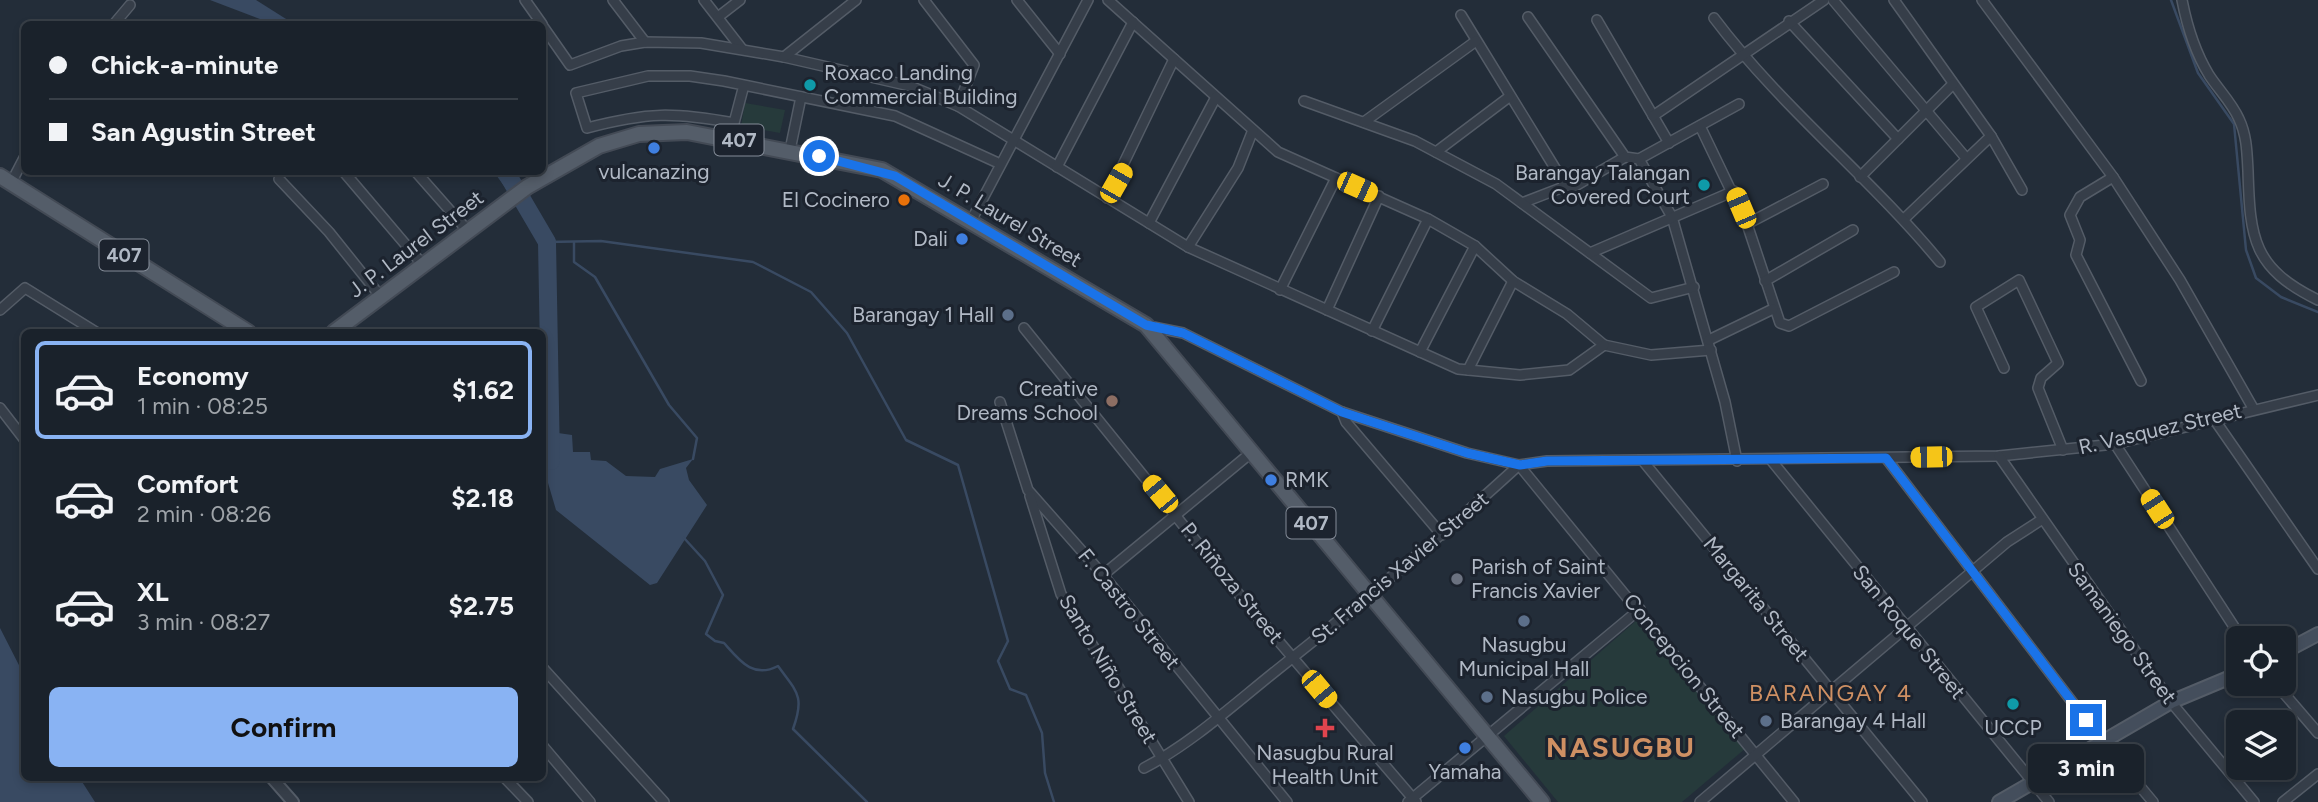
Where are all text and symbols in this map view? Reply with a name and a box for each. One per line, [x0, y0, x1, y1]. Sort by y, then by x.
text: Chick-a-minute [91, 49, 278, 81]
place label: Roxaco Landing Commercial Building [824, 60, 1018, 109]
marker: Roxaco Landing Commercial Building [802, 77, 818, 93]
text: San Agustin Street [91, 116, 316, 148]
road number: 407 [714, 124, 764, 156]
marker: vulcanazing [646, 140, 662, 156]
route start [803, 140, 835, 172]
place label: vulcanazing [599, 159, 710, 184]
car [1097, 160, 1136, 206]
place label: Barangay Talangan Covered Court [1515, 160, 1690, 209]
street label: J. P. Laurel Street [934, 167, 1086, 272]
car [1334, 169, 1381, 205]
marker: Barangay Talangan Covered Court [1696, 177, 1712, 193]
street label: J. P. Laurel Street [343, 185, 488, 303]
car [1724, 185, 1759, 231]
place label: El Cocinero [782, 187, 890, 212]
marker: El Cocinero [896, 192, 912, 208]
place label: Dali [913, 226, 948, 251]
marker: Dali [954, 231, 970, 247]
road number: 407 [100, 240, 148, 270]
place label: Barangay 1 Hall [852, 302, 994, 327]
marker: Barangay 1 Hall [1000, 307, 1016, 323]
icon: car [53, 359, 116, 422]
text: Economy [137, 360, 249, 392]
text: $1.62 [452, 374, 514, 406]
place label: Creative Dreams School [956, 376, 1098, 425]
text: 1 min · 08:25 [137, 392, 268, 420]
marker: Creative Dreams School [1104, 393, 1120, 409]
street label: R. Vasquez Street [2076, 398, 2244, 459]
car [1910, 446, 1953, 468]
icon: car [53, 467, 116, 530]
place label: RMK [1285, 467, 1329, 492]
text: Comfort [137, 468, 239, 500]
car [1139, 471, 1182, 517]
marker: RMK [1263, 472, 1279, 488]
text: $2.18 [451, 482, 514, 514]
street label: St. Francis Xavier Street [1306, 486, 1493, 649]
car [2137, 486, 2178, 532]
text: 2 min · 08:26 [137, 500, 271, 528]
road number: 407 [1286, 508, 1336, 538]
street label: P. Riñoza Street [1176, 517, 1289, 648]
street label: Margarita Street [1698, 531, 1814, 666]
street label: F. Castro Street [1073, 543, 1186, 674]
place label: Parish of Saint Francis Xavier [1471, 554, 1606, 603]
street label: Samaniego Street [2063, 557, 2182, 708]
street label: San Roque Street [1848, 560, 1971, 704]
marker: Parish of Saint Francis Xavier [1449, 571, 1465, 587]
icon: car [53, 575, 116, 638]
text: XL [137, 576, 169, 608]
street label: Concepcion Street [1619, 588, 1750, 743]
text: $2.75 [449, 590, 514, 622]
street label: Santo Niño Street [1054, 590, 1163, 748]
text: 3 min · 08:27 [137, 608, 270, 636]
marker: Nasugbu Municipal Hall [1516, 613, 1532, 629]
map controls [2226, 626, 2296, 780]
button: locate [2226, 626, 2296, 696]
place label: Nasugbu Municipal Hall [1459, 632, 1589, 681]
car [1298, 666, 1341, 712]
district label: BARANGAY 4 [1749, 679, 1913, 707]
place label: Nasugbu Police [1501, 684, 1647, 709]
button: Confirm [49, 687, 518, 767]
marker: Nasugbu Police [1479, 689, 1495, 705]
marker: UCCP [2005, 696, 2021, 712]
route end [2070, 704, 2102, 736]
place label: Barangay 4 Hall [1780, 708, 1926, 733]
button: layers [2226, 710, 2296, 780]
marker: Barangay 4 Hall [1758, 713, 1774, 729]
place label: UCCP [1984, 715, 2042, 740]
marker: Nasugbu Rural Health Unit [1315, 718, 1335, 738]
district label: NASUGBU [1546, 730, 1696, 764]
place label: Nasugbu Rural Health Unit [1256, 740, 1394, 789]
marker: Yamaha [1457, 740, 1473, 756]
callout: 3 min [2028, 744, 2144, 794]
text: 3 min [2057, 754, 2115, 782]
place label: Yamaha [1428, 759, 1502, 784]

